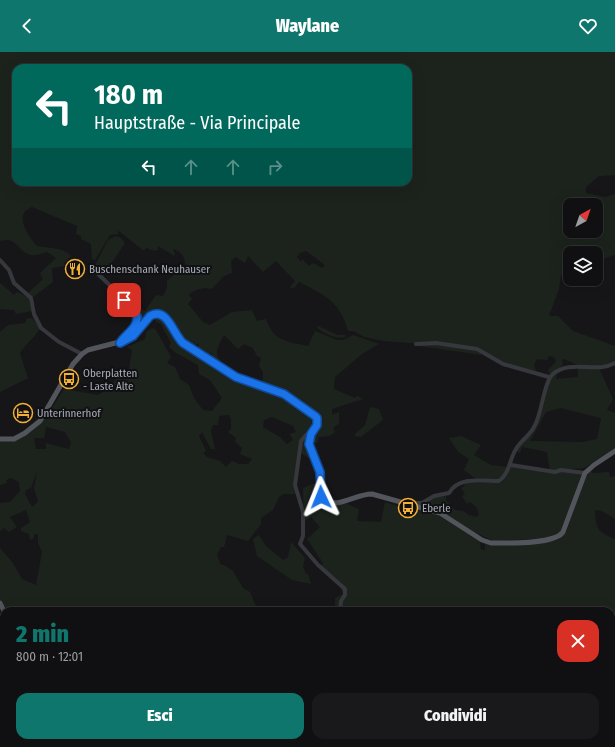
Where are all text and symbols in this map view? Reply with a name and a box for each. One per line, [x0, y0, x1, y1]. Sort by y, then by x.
icon: back [16, 15, 38, 37]
text: Waylane [276, 15, 339, 37]
icon: heart [577, 15, 599, 37]
text: 180 m [94, 78, 163, 111]
icon: left [28, 80, 80, 132]
text: Hauptstraße - Via Principale [94, 112, 300, 134]
icon: left [138, 156, 160, 178]
icon: ahead [180, 156, 202, 178]
icon: ahead [222, 156, 244, 178]
icon: right [264, 156, 286, 178]
north arrow [563, 198, 603, 238]
map controls [563, 198, 603, 286]
button: layers [563, 246, 603, 286]
restaurant icon: Buschenschank Neuhauser [64, 258, 86, 280]
place label: Buschenschank Neuhauser [89, 263, 210, 276]
pin [107, 283, 141, 317]
icon: arrive [113, 289, 135, 311]
place label: Oberplatten - Laste Alte [83, 367, 137, 393]
bus stop icon: Oberplatten - Laste Alte [58, 368, 80, 390]
hotel icon: Unterinnerhof [12, 402, 34, 424]
place label: Unterinnerhof [37, 407, 101, 420]
position arrow [300, 476, 342, 518]
bus stop icon: Eberle [397, 497, 419, 519]
place label: Eberle [422, 502, 451, 515]
text: 2 min [16, 620, 69, 648]
button: close [557, 620, 599, 662]
text: 800 m · 12:01 [16, 649, 83, 664]
button: Esci [16, 693, 304, 739]
button: Condividi [312, 693, 599, 739]

